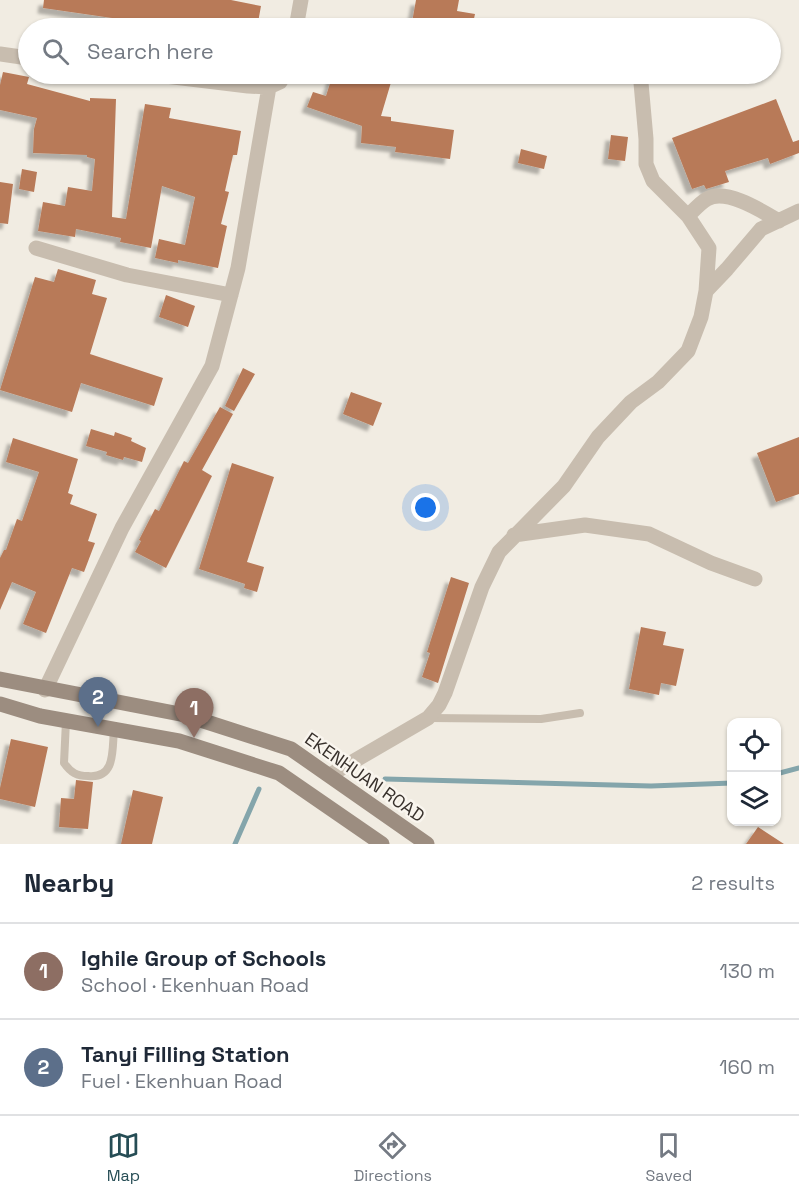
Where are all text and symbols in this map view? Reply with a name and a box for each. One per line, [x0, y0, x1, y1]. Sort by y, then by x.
search box [18, 18, 781, 84]
icon: search [39, 35, 72, 68]
text: Search here [87, 37, 214, 65]
your location [411, 493, 440, 522]
pin: 2 [78, 678, 118, 727]
pin: 1 [174, 688, 214, 738]
map controls [727, 718, 781, 826]
button: locate [727, 718, 781, 772]
street label: EKENHUAN ROAD [301, 727, 429, 827]
button: layers [727, 772, 781, 826]
text: Nearby [24, 866, 114, 900]
text: 2 results [691, 870, 775, 896]
text: Ighile Group of Schools [81, 944, 326, 972]
text: 1 [39, 958, 48, 984]
text: 130 m [719, 958, 775, 984]
text: School · Ekenhuan Road [81, 972, 309, 998]
text: Tanyi Filling Station [81, 1040, 290, 1068]
text: 2 [38, 1054, 49, 1080]
text: 160 m [719, 1054, 775, 1080]
text: Fuel · Ekenhuan Road [81, 1068, 283, 1094]
tab: Map [107, 1129, 140, 1186]
tab: Directions [354, 1129, 432, 1186]
tab: Saved [646, 1129, 692, 1186]

